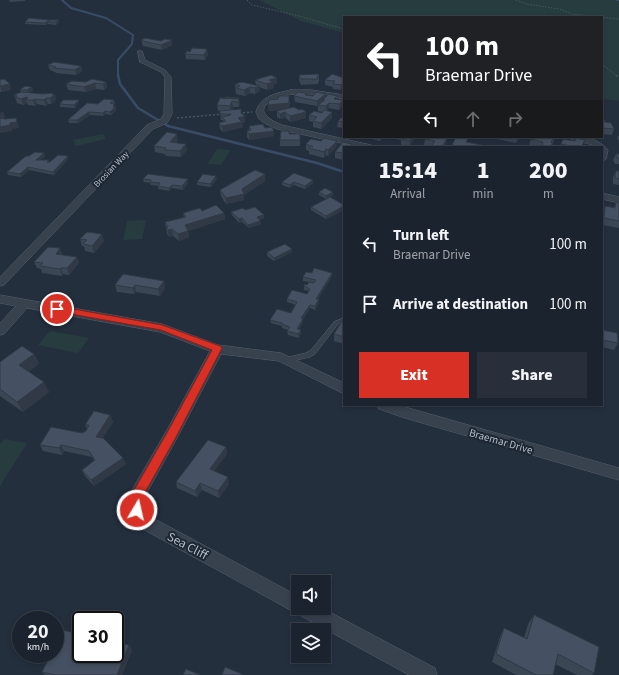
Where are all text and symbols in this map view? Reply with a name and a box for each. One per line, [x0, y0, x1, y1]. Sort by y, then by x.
text: 100 m [425, 26, 499, 66]
icon: left [359, 32, 411, 84]
text: Braemar Drive [425, 63, 532, 88]
icon: left [420, 108, 442, 130]
icon: ahead [462, 108, 484, 130]
icon: right [504, 108, 526, 130]
street label: Brosian Way [91, 148, 133, 190]
text: 15:14 [378, 153, 437, 188]
text: 1 [477, 153, 490, 188]
text: 200 [529, 153, 568, 188]
text: Arrival [390, 185, 425, 203]
text: min [473, 185, 494, 203]
text: m [543, 185, 554, 203]
text: Turn left [393, 225, 449, 246]
icon: left [359, 233, 381, 255]
text: 100 m [549, 234, 587, 255]
text: Braemar Drive [393, 246, 470, 264]
pin [40, 292, 74, 326]
icon: arrive [359, 293, 381, 315]
text: Arrive at destination [393, 294, 528, 315]
text: 100 m [549, 294, 587, 315]
icon: arrive [46, 298, 68, 320]
button: Exit [359, 352, 469, 398]
button: Share [477, 352, 587, 398]
street label: Braemar Drive [467, 425, 535, 458]
position arrow [116, 489, 158, 531]
street label: Sea Cliff [164, 528, 212, 564]
map controls [291, 575, 331, 663]
button: sound [291, 575, 331, 615]
speed limit sign: 30 [72, 611, 124, 663]
text: 20 [27, 618, 49, 646]
button: layers [291, 623, 331, 663]
text: km/h [27, 640, 49, 654]

